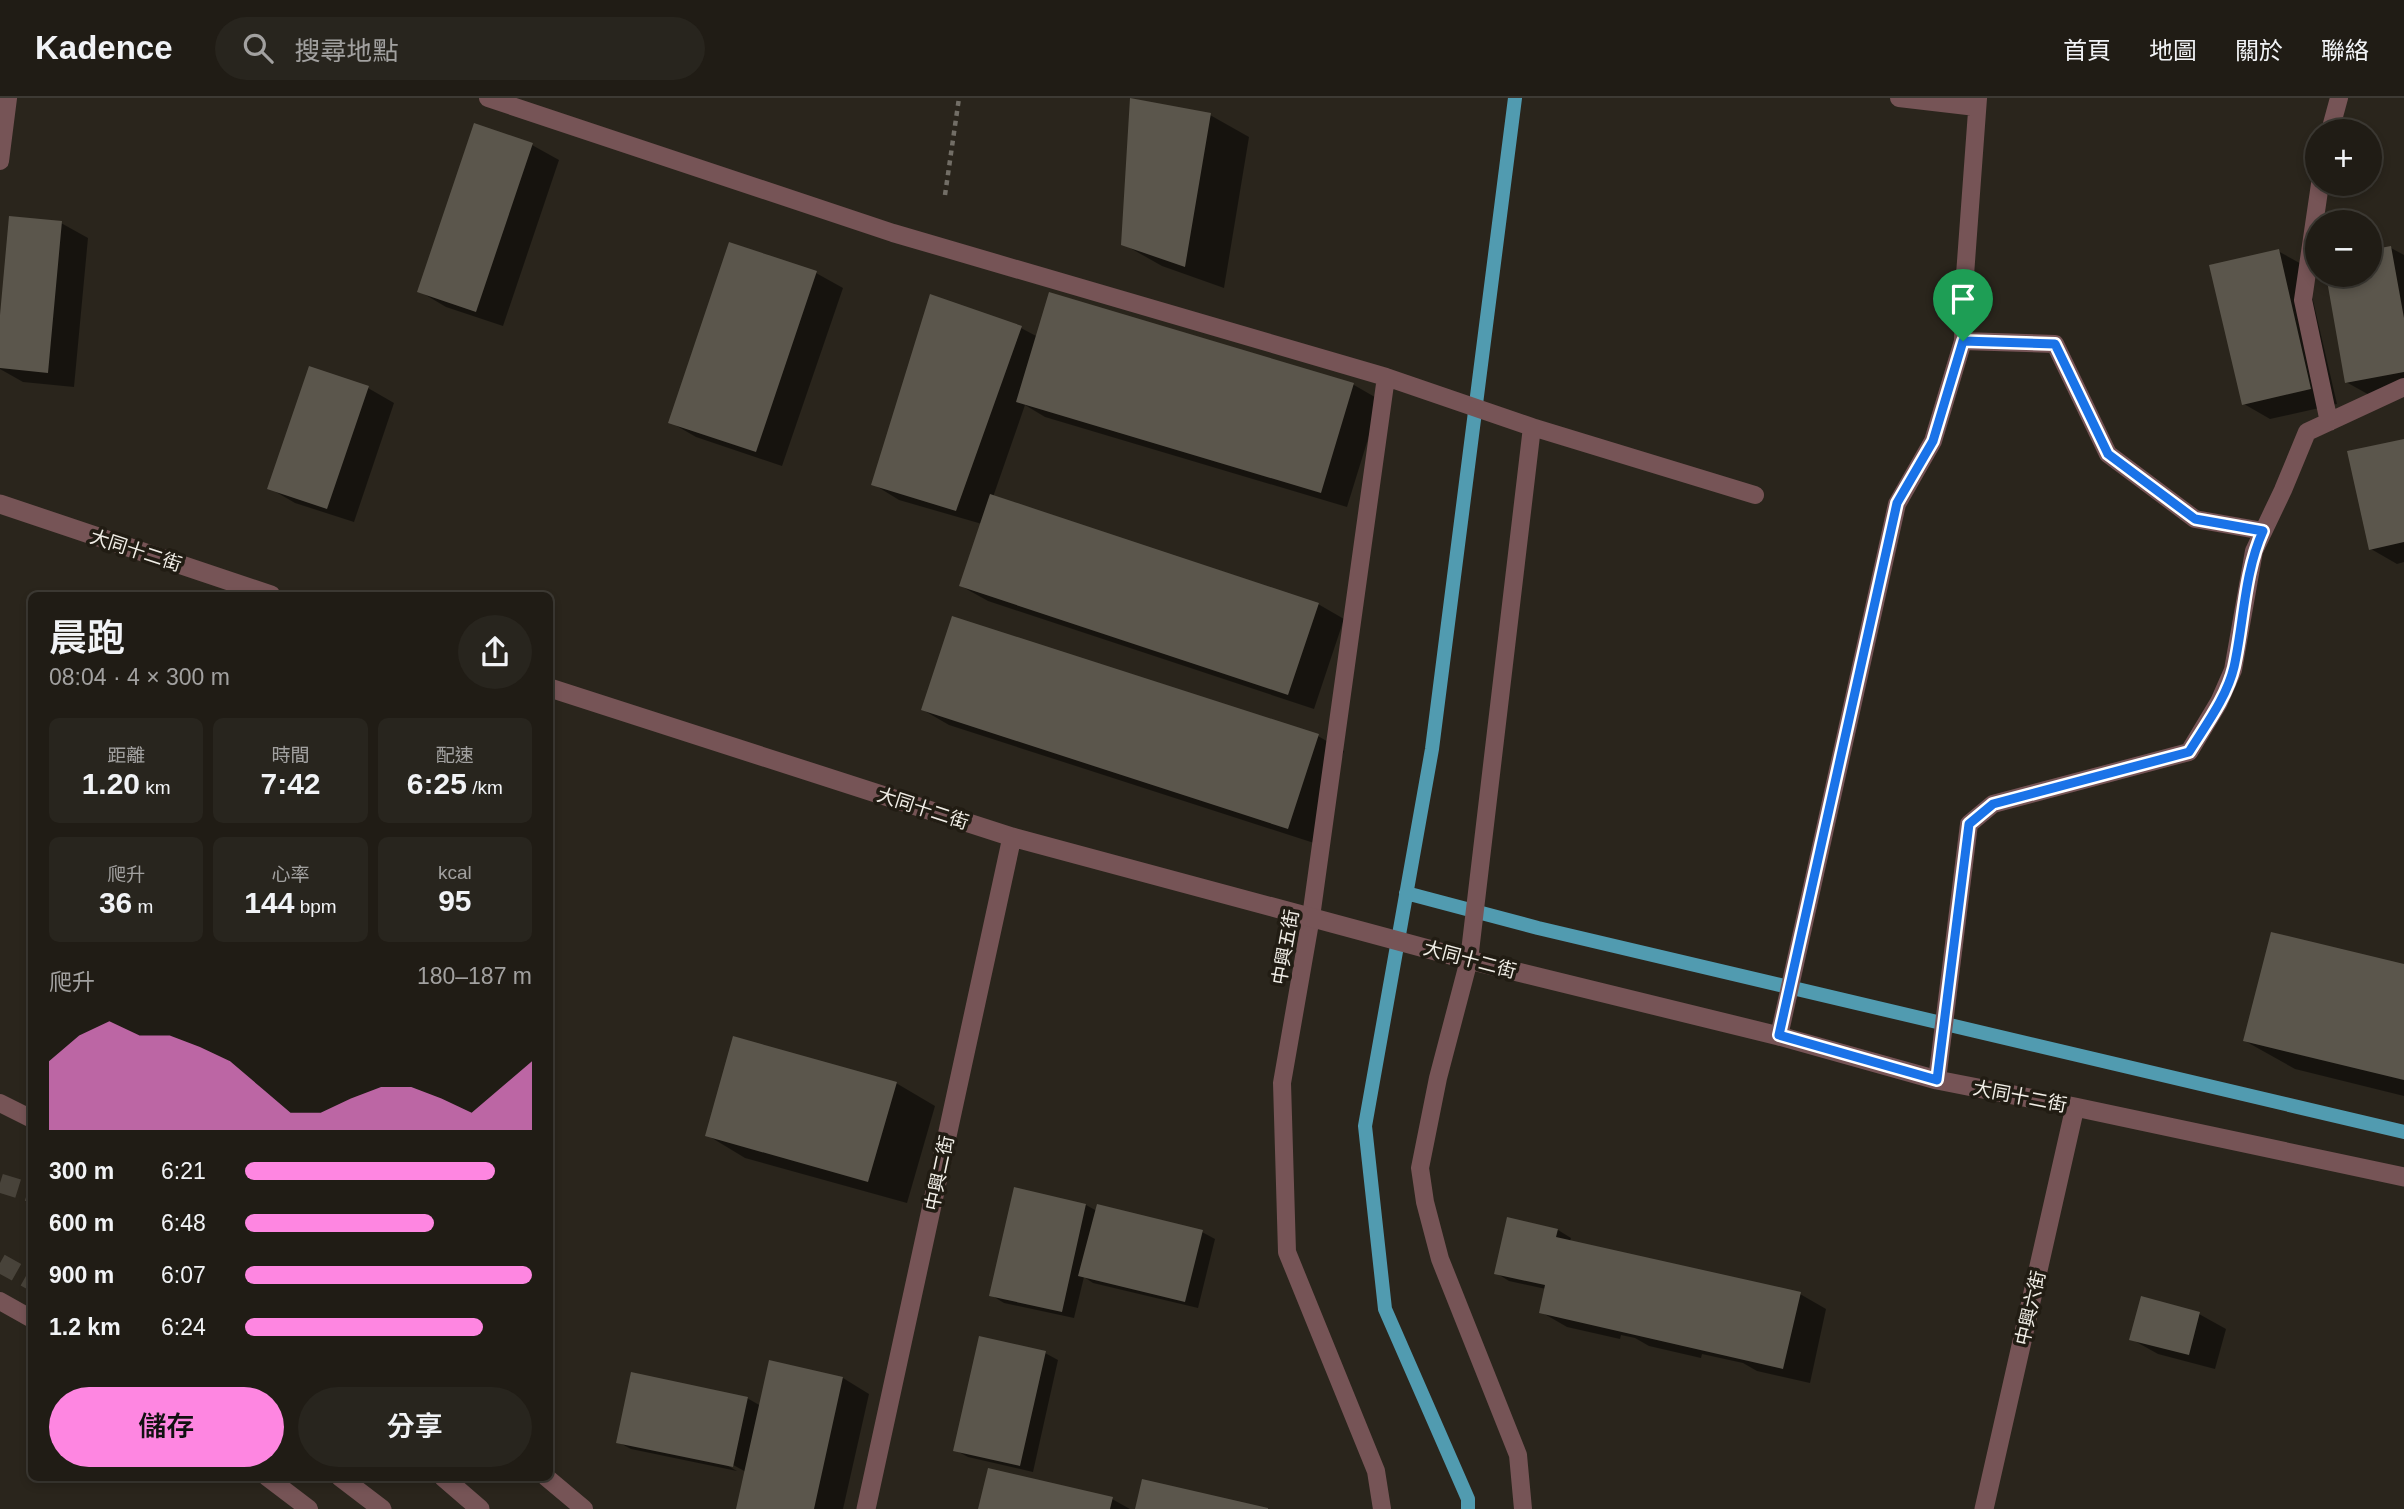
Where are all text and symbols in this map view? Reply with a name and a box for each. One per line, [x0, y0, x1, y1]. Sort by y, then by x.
search box [215, 17, 705, 80]
text: Kadence [35, 29, 173, 66]
icon: search [239, 29, 277, 67]
text: 搜尋地點 [295, 36, 399, 66]
text: 首頁 [2063, 37, 2111, 64]
text: 地圖 [2149, 37, 2197, 64]
text: 關於 [2235, 37, 2283, 64]
text: 聯絡 [2321, 37, 2369, 64]
map controls [2305, 119, 2382, 287]
button: + [2305, 119, 2382, 196]
button: − [2305, 210, 2382, 287]
pin [1933, 269, 1993, 341]
icon: arrive [1944, 280, 1982, 318]
street label: 大同十二街 [87, 526, 184, 575]
button: share [458, 615, 532, 689]
text: 晨跑 [49, 617, 125, 659]
text: 08:04 · 4 × 300 m [49, 664, 230, 690]
text: 距離 [107, 745, 145, 766]
text: 時間 [271, 745, 310, 766]
text: 配速 [436, 745, 474, 766]
text: 1.20 [82, 767, 140, 800]
text: 7:42 [260, 767, 321, 800]
text: 6:25 [407, 767, 467, 800]
text: km [140, 777, 171, 798]
text: /km [467, 777, 503, 798]
street label: 大同十二街 [874, 784, 971, 833]
text: kcal [438, 862, 472, 883]
text: 爬升 [107, 864, 145, 885]
text: 心率 [271, 864, 310, 885]
text: 95 [438, 884, 472, 917]
text: 36 [99, 886, 132, 919]
text: 144 [244, 886, 294, 919]
text: m [132, 896, 153, 917]
text: bpm [294, 896, 337, 917]
street label: 中興五街 [1269, 908, 1302, 986]
street label: 大同十二街 [1421, 937, 1518, 982]
text: 180–187 m [417, 963, 532, 989]
text: 爬升 [49, 969, 95, 995]
street label: 大同十二街 [1971, 1077, 2069, 1116]
street label: 中興二街 [921, 1134, 958, 1212]
text: 300 m [49, 1158, 114, 1184]
text: 6:21 [161, 1158, 206, 1184]
text: 600 m [49, 1210, 114, 1236]
text: 6:48 [161, 1210, 206, 1236]
text: 900 m [49, 1262, 114, 1288]
text: 6:07 [161, 1262, 206, 1288]
street label: 中興六街 [2012, 1269, 2049, 1348]
text: 1.2 km [49, 1314, 121, 1340]
text: 6:24 [161, 1314, 206, 1340]
button: 儲存 [49, 1387, 284, 1467]
button: 分享 [298, 1387, 532, 1467]

